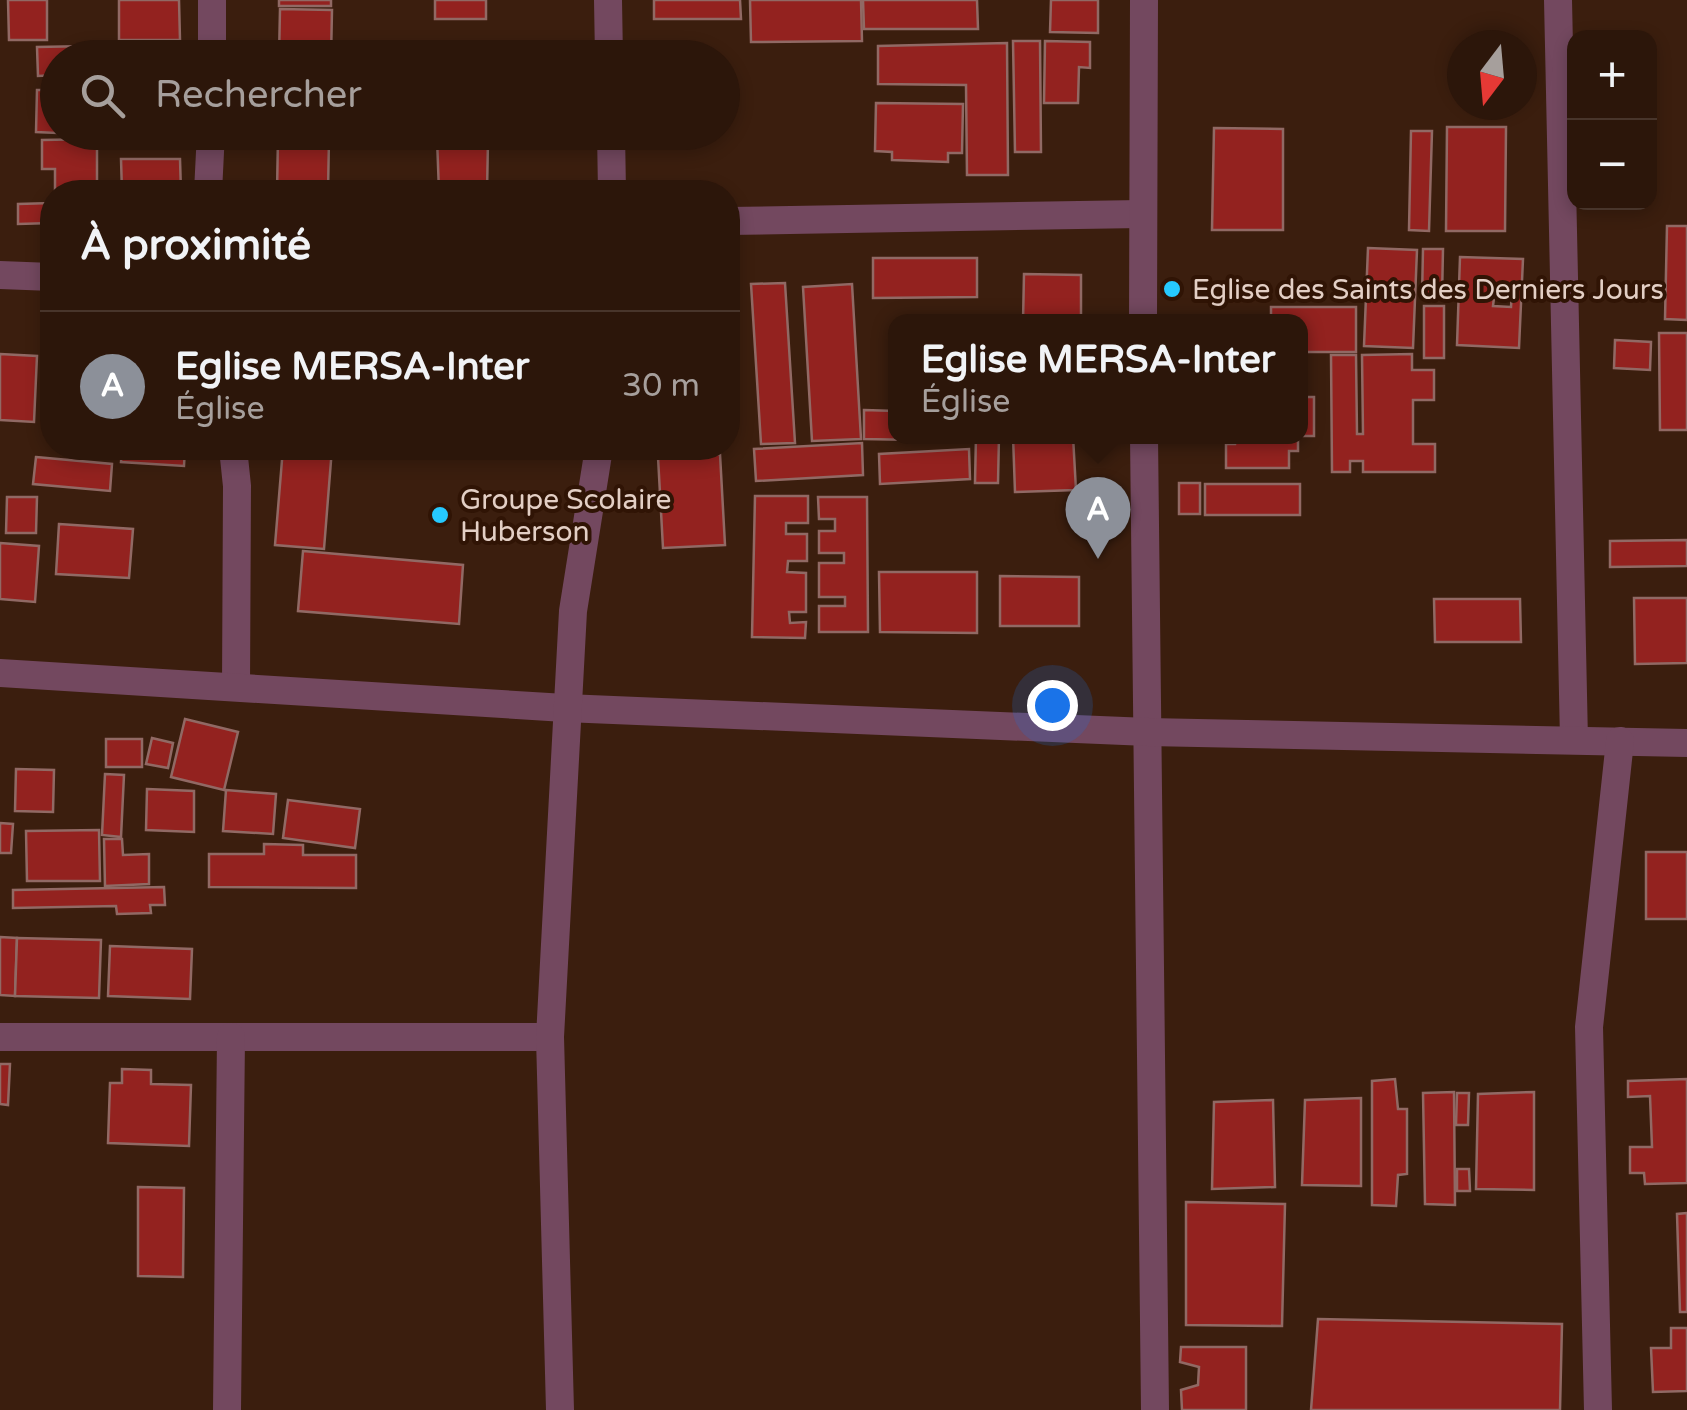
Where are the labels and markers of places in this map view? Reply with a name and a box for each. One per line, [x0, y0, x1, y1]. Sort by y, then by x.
place label: Eglise des Saints des Derniers Jours [1192, 273, 1664, 307]
marker: Eglise des Saints des Derniers Jours [1161, 278, 1183, 300]
pin: A [1066, 476, 1130, 559]
place label: Groupe Scolaire Huberson [460, 483, 671, 549]
marker: Groupe Scolaire Huberson [429, 504, 451, 526]

